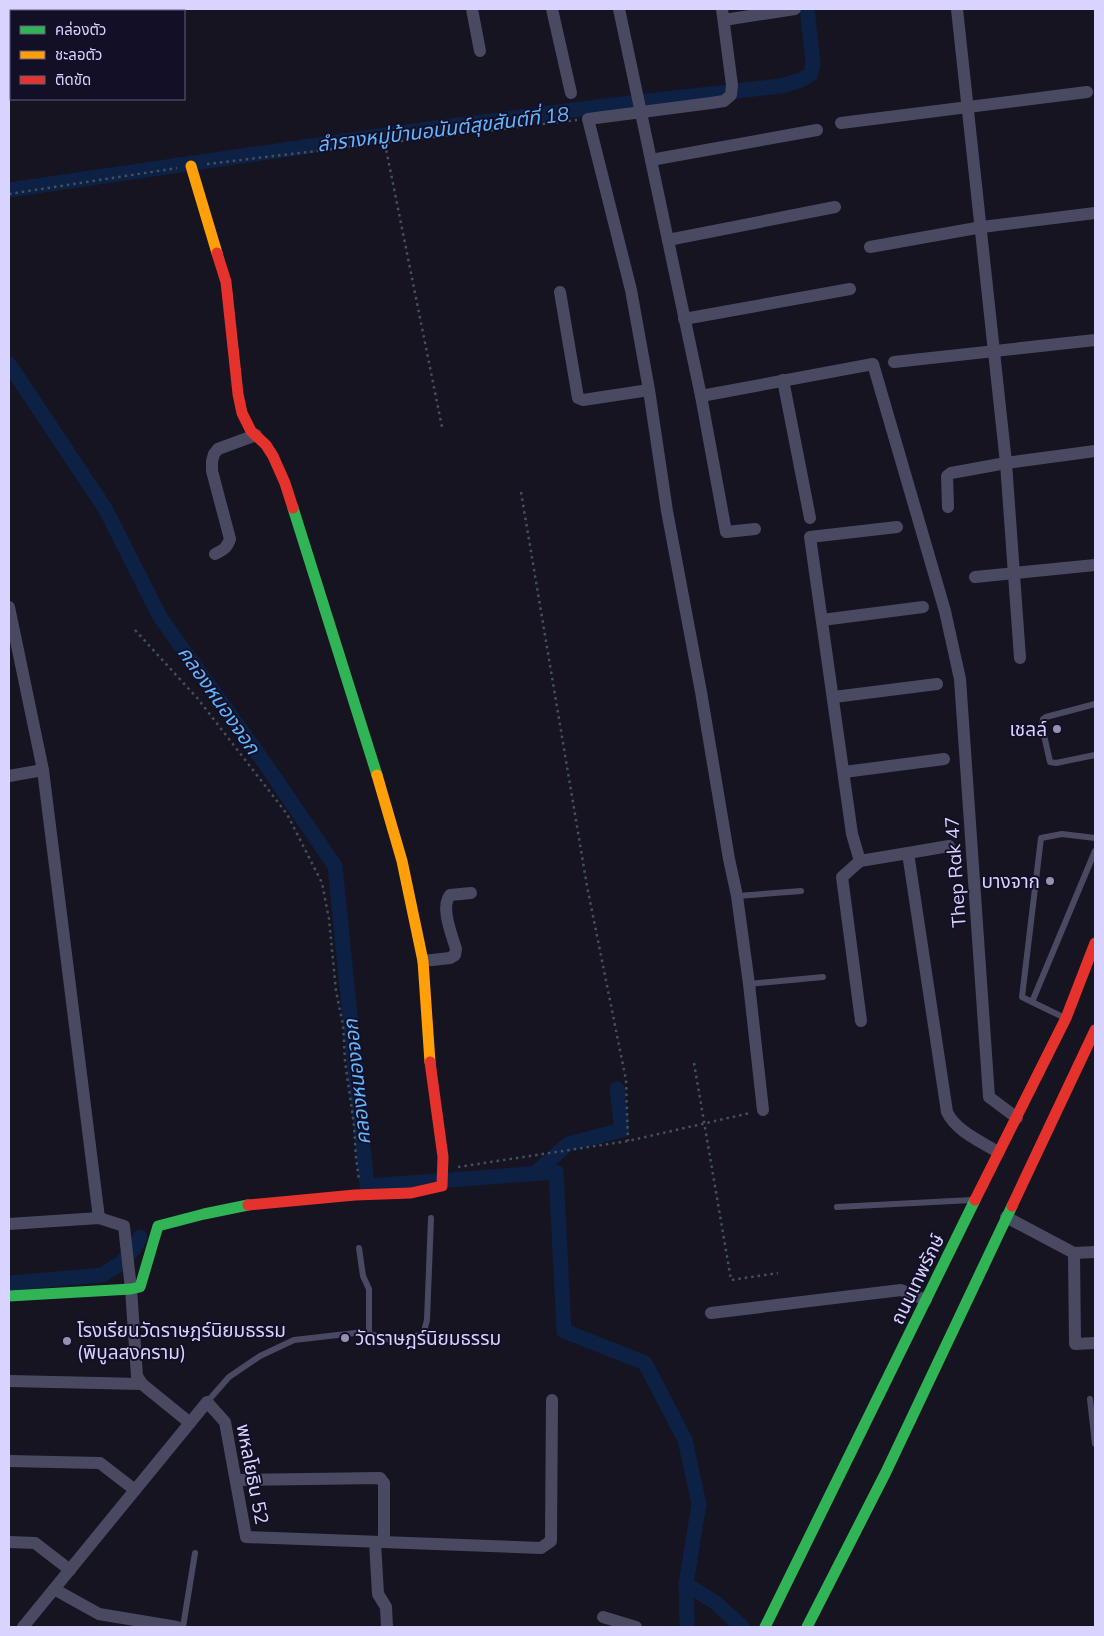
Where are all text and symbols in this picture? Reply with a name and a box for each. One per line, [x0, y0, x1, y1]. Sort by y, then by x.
legend [10, 10, 185, 100]
text: คล่องตัว [55, 20, 106, 39]
text: ชะลอตัว [55, 45, 102, 64]
text: ติดขัด [55, 70, 91, 89]
water label: ลำรางหมู่บ้านอนันต์สุขสันต์ที่ 18 [315, 100, 570, 157]
water label: คลองหนองจอก [173, 641, 266, 759]
place label: เชลล์ [1009, 717, 1047, 741]
marker: เชลล์ [1051, 723, 1063, 735]
street label: Thep Rak 47 [939, 816, 971, 928]
place label: บางจาก [981, 869, 1040, 893]
marker: บางจาก [1044, 875, 1056, 887]
water label: คลองหนองจอก [337, 1017, 376, 1146]
street label: ถนนเทพรักษ์ [885, 1230, 949, 1328]
place label: โรงเรียนวัดราษฎร์นิยมธรรม (พิบูลสงคราม) [77, 1318, 286, 1365]
place label: วัดราษฎร์นิยมธรรม [355, 1326, 501, 1350]
marker: วัดราษฎร์นิยมธรรม [339, 1332, 351, 1344]
marker: โรงเรียนวัดราษฎร์นิยมธรรม (พิบูลสงคราม) [61, 1335, 73, 1347]
street label: พหลโยธิน 52 [232, 1422, 274, 1526]

